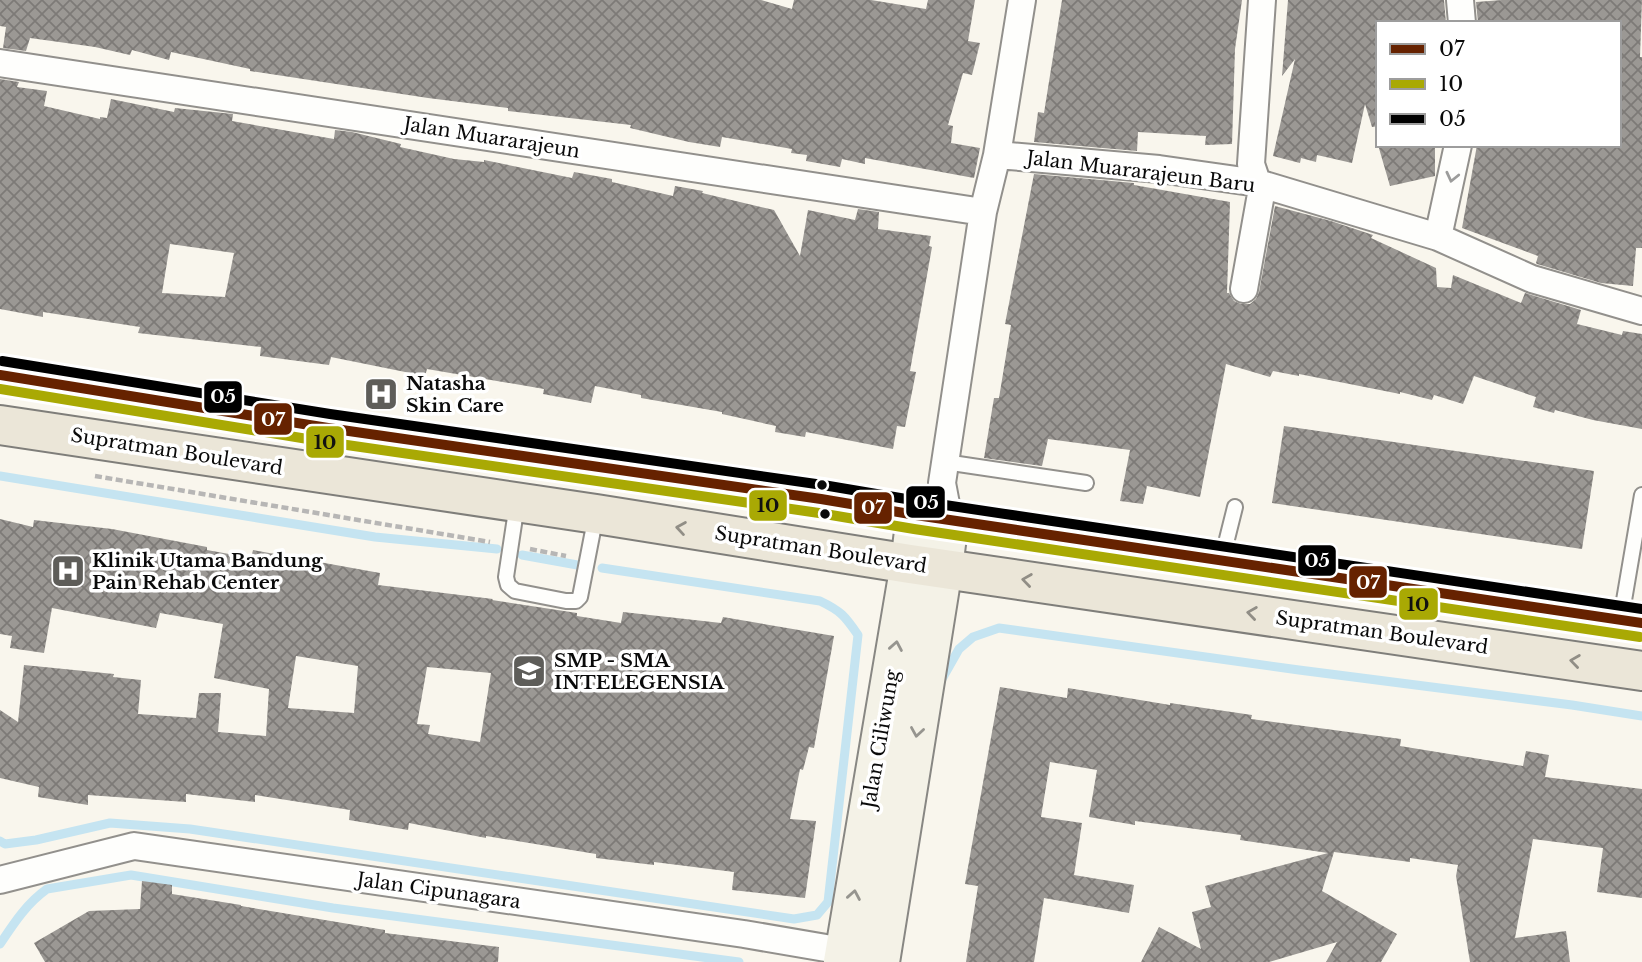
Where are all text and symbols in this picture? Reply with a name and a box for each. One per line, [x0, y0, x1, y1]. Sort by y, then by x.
legend [1376, 21, 1621, 147]
text: 07 [1439, 36, 1465, 62]
text: 10 [1439, 71, 1463, 97]
text: 05 [1439, 106, 1466, 132]
street label: Jalan Muararajeun [399, 112, 582, 163]
street label: Jalan Muararajeun Baru [1022, 146, 1257, 197]
one-way arrow [1446, 171, 1460, 183]
place label: Natasha Skin Care [406, 372, 504, 417]
hospital icon: Natasha Skin Care [362, 375, 400, 413]
line badge: 05 [203, 380, 243, 414]
text: 05 [210, 385, 236, 408]
line badge: 07 [253, 402, 293, 436]
text: 07 [261, 408, 286, 431]
street label: Supratman Boulevard [69, 423, 285, 480]
line badge: 10 [305, 425, 345, 459]
text: 10 [314, 431, 336, 454]
unlabelled marker [815, 478, 829, 492]
line badge: 05 [905, 485, 946, 519]
line badge: 10 [748, 489, 788, 522]
line badge: 07 [853, 491, 893, 525]
text: 05 [913, 491, 939, 514]
text: 10 [757, 494, 779, 517]
text: 07 [861, 496, 886, 519]
unlabelled marker [818, 507, 832, 521]
one-way arrow [676, 520, 687, 535]
street label: Supratman Boulevard [713, 521, 929, 578]
line badge: 05 [1297, 544, 1337, 577]
place label: Klinik Utama Bandung Pain Rehab Center [92, 549, 324, 594]
text: 05 [1304, 549, 1330, 572]
hospital icon: Klinik Utama Bandung Pain Rehab Center [49, 552, 87, 590]
line badge: 07 [1348, 565, 1388, 599]
text: 07 [1356, 571, 1381, 594]
one-way arrow [1021, 573, 1033, 588]
line badge: 10 [1398, 587, 1439, 621]
text: 10 [1407, 593, 1429, 616]
one-way arrow [1247, 606, 1258, 621]
street label: Supratman Boulevard [1274, 606, 1490, 659]
one-way arrow [888, 640, 903, 652]
place label: SMP - SMA INTELEGENSIA [554, 649, 725, 694]
school or university icon: SMP - SMA INTELEGENSIA [510, 652, 548, 690]
one-way arrow [1569, 653, 1580, 668]
street label: Jalan Ciliwung [856, 667, 904, 813]
one-way arrow [910, 727, 925, 738]
street label: Jalan Cipunagara [353, 867, 523, 913]
one-way arrow [846, 889, 861, 901]

